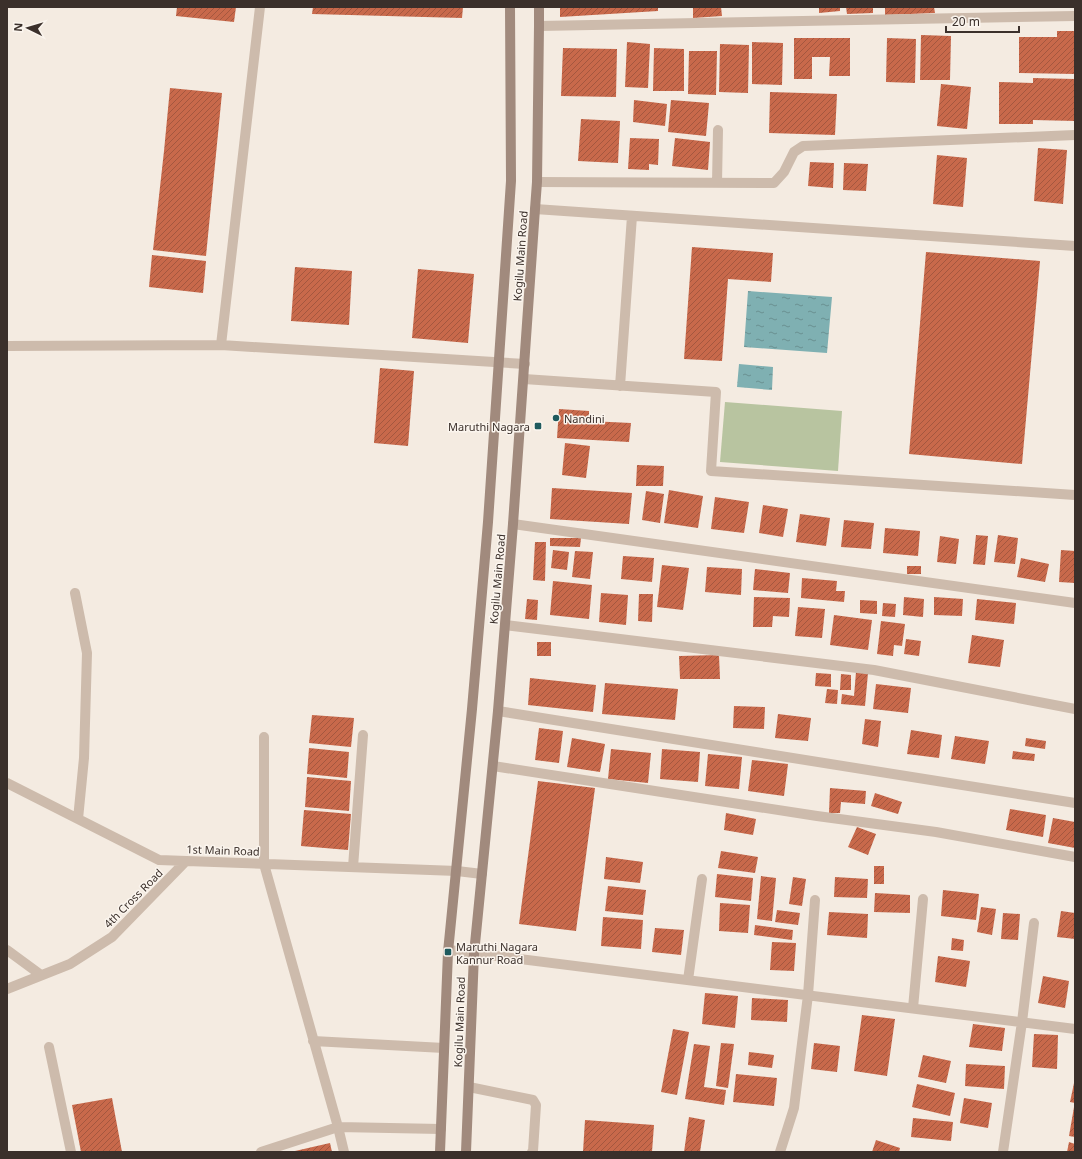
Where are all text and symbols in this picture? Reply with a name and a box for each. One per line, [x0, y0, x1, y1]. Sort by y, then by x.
north arrow [8, 8, 48, 48]
scale bar [946, 8, 1019, 34]
text: 20 m [952, 13, 980, 30]
text: N [10, 22, 25, 32]
street label: Kogilu Main Road [509, 210, 531, 302]
place label: Nandini [564, 411, 605, 426]
marker: Nandini [551, 413, 561, 423]
place label: Maruthi Nagara [448, 419, 530, 434]
marker: Maruthi Nagara [533, 421, 543, 431]
street label: Kogilu Main Road [486, 533, 508, 625]
street label: 1st Main Road [186, 841, 260, 859]
street label: 4th Cross Road [100, 865, 166, 931]
place label: Maruthi Nagara Kannur Road [456, 939, 538, 967]
marker: Maruthi Nagara Kannur Road [443, 947, 453, 957]
street label: Kogilu Main Road [450, 976, 468, 1068]

